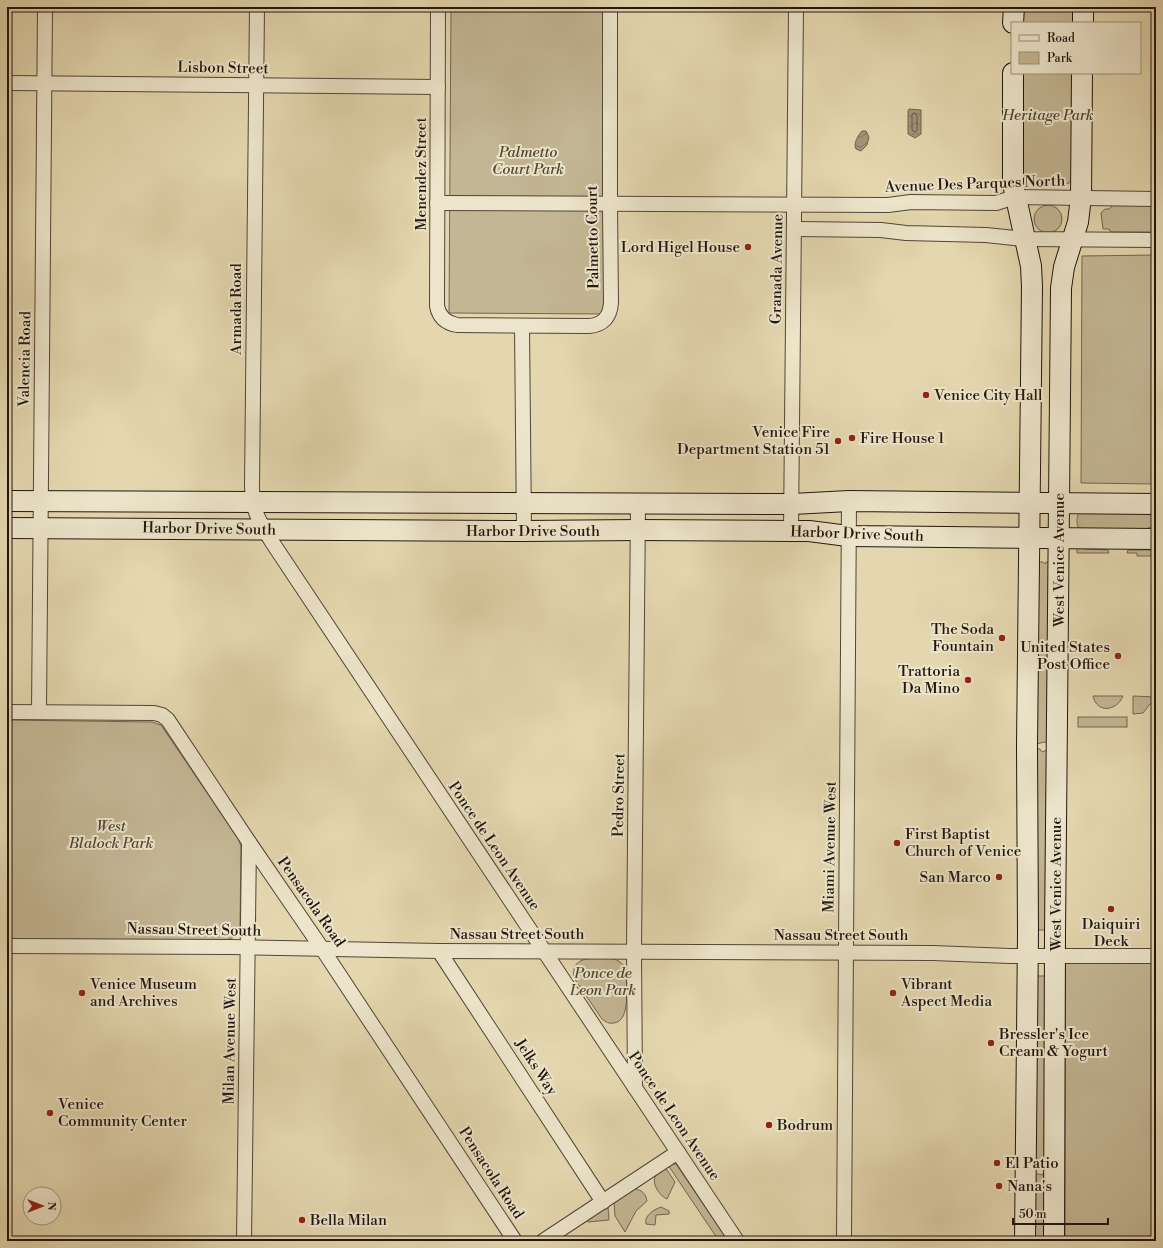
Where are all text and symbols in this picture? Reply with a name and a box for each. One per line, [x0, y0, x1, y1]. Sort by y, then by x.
legend [1011, 22, 1141, 74]
text: Road [1047, 31, 1075, 46]
text: Park [1047, 51, 1073, 66]
street label: Lisbon Street [177, 58, 269, 78]
park label: Heritage Park [1001, 106, 1094, 125]
street label: Menendez Street [412, 117, 431, 231]
park label: Palmetto Court Park [492, 143, 564, 179]
street label: Avenue Des Parques North [883, 171, 1066, 197]
street label: Palmetto Court [583, 184, 603, 289]
street label: Granada Avenue [767, 214, 787, 324]
place label: Lord Higel House [621, 238, 740, 257]
marker: Lord Higel House [743, 242, 753, 252]
street label: Armada Road [227, 263, 246, 356]
street label: Valencia Road [15, 310, 35, 408]
place label: Venice City Hall [933, 386, 1043, 405]
marker: Venice City Hall [921, 390, 931, 400]
place label: Venice Fire Department Station 51 [677, 423, 831, 459]
place label: Fire House 1 [860, 429, 945, 448]
marker: Fire House 1 [847, 433, 857, 443]
marker: Venice Fire Department Station 51 [833, 436, 843, 446]
street label: West Venice Avenue [1050, 493, 1069, 628]
street label: Harbor Drive South [142, 518, 276, 540]
street label: Harbor Drive South [466, 522, 600, 541]
street label: Harbor Drive South [790, 522, 924, 546]
place label: The Soda Fountain [931, 620, 994, 656]
marker: The Soda Fountain [997, 633, 1007, 643]
place label: United States Post Office [1020, 638, 1110, 674]
marker: United States Post Office [1113, 651, 1123, 661]
place label: Trattoria Da Mino [898, 662, 960, 698]
marker: Trattoria Da Mino [963, 675, 973, 685]
street label: Pedro Street [609, 752, 629, 837]
street label: Ponce de Leon Avenue [444, 778, 544, 914]
street label: Miami Avenue West [819, 780, 841, 913]
park label: West Blalock Park [68, 817, 153, 853]
street label: West Venice Avenue [1047, 817, 1066, 952]
place label: First Baptist Church of Venice [905, 825, 1021, 861]
marker: First Baptist Church of Venice [892, 838, 902, 848]
street label: Pensacola Road [273, 853, 349, 951]
place label: San Marco [920, 868, 991, 887]
marker: San Marco [994, 872, 1004, 882]
marker: Daiquiri Deck [1106, 904, 1116, 914]
place label: Daiquiri Deck [1082, 915, 1140, 951]
street label: Nassau Street South [126, 919, 262, 941]
street label: Nassau Street South [450, 925, 584, 944]
street label: Nassau Street South [774, 926, 908, 945]
park label: Ponce de Leon Park [569, 964, 636, 1000]
place label: Venice Museum and Archives [89, 975, 197, 1011]
place label: Vibrant Aspect Media [900, 975, 992, 1011]
street label: Milan Avenue West [219, 977, 241, 1105]
marker: Venice Museum and Archives [77, 988, 87, 998]
marker: Vibrant Aspect Media [888, 988, 898, 998]
place label: Bressler's Ice Cream & Yogurt [998, 1025, 1109, 1061]
street label: Jelks Way [510, 1034, 562, 1100]
marker: Bressler's Ice Cream & Yogurt [986, 1038, 996, 1048]
street label: Ponce de Leon Avenue [624, 1048, 724, 1184]
place label: Venice Community Center [57, 1095, 188, 1131]
marker: Venice Community Center [45, 1108, 55, 1118]
place label: Bodrum [776, 1116, 833, 1135]
marker: Bodrum [764, 1120, 774, 1130]
street label: Pensacola Road [454, 1123, 528, 1223]
place label: El Patio [1005, 1154, 1059, 1173]
marker: El Patio [992, 1158, 1002, 1168]
place label: Nana's [1007, 1177, 1052, 1196]
marker: Nana's [994, 1181, 1004, 1191]
north arrow [22, 1186, 62, 1226]
scale bar [1013, 1200, 1108, 1226]
text: N [44, 1202, 58, 1211]
text: 50 m [1019, 1207, 1047, 1222]
place label: Bella Milan [309, 1211, 387, 1230]
marker: Bella Milan [297, 1215, 307, 1225]

